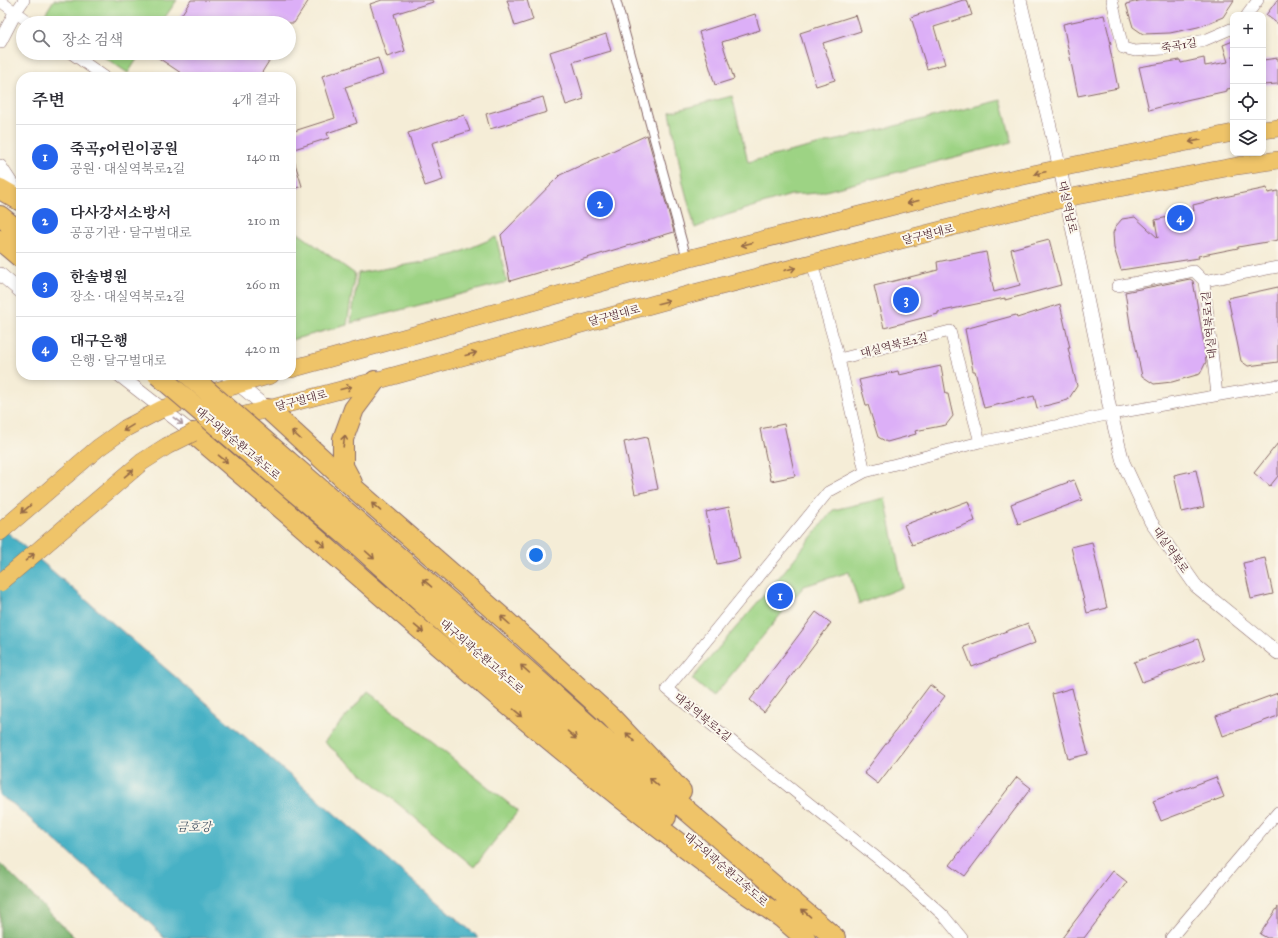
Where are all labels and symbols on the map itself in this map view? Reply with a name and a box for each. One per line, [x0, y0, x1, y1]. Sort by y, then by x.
street label: 죽곡1길 [1160, 36, 1198, 55]
one-way arrow [1189, 137, 1202, 145]
one-way arrow [1034, 169, 1047, 177]
street label: 대실역남로 [1056, 180, 1079, 235]
pin: 2 [587, 189, 613, 219]
one-way arrow [907, 198, 920, 206]
pin: 4 [1167, 203, 1193, 233]
street label: 달구벌대로 [901, 222, 956, 247]
one-way arrow [740, 241, 753, 249]
one-way arrow [783, 265, 796, 272]
pin: 3 [893, 285, 919, 315]
street label: 대실역북로1길 [1199, 290, 1220, 359]
one-way arrow [657, 297, 670, 305]
street label: 달구벌대로 [587, 302, 642, 329]
street label: 대실역북로2길 [859, 331, 929, 360]
one-way arrow [464, 350, 477, 357]
one-way arrow [339, 384, 352, 392]
street label: 달구벌대로 [274, 387, 329, 414]
street label: 대구외곽순환고속도로 [193, 404, 283, 483]
one-way arrow [172, 417, 183, 426]
one-way arrow [122, 424, 134, 432]
one-way arrow [291, 431, 302, 440]
one-way arrow [340, 434, 348, 447]
one-way arrow [217, 454, 228, 463]
one-way arrow [124, 469, 134, 478]
one-way arrow [370, 502, 381, 511]
one-way arrow [21, 505, 32, 514]
street label: 대실역북로 [1150, 525, 1191, 576]
one-way arrow [316, 538, 326, 547]
your location [526, 545, 546, 565]
one-way arrow [364, 551, 375, 560]
one-way arrow [24, 553, 35, 562]
one-way arrow [422, 578, 433, 587]
pin: 1 [767, 581, 793, 611]
one-way arrow [500, 615, 510, 625]
street label: 대구외곽순환고속도로 [437, 617, 526, 696]
one-way arrow [414, 624, 425, 633]
one-way arrow [520, 664, 530, 673]
street label: 대실역북로2길 [672, 691, 734, 744]
one-way arrow [513, 708, 524, 717]
one-way arrow [566, 730, 577, 739]
one-way arrow [626, 732, 635, 743]
one-way arrow [648, 778, 659, 787]
water label: 금호강 [177, 820, 214, 834]
street label: 대구외곽순환고속도로 [681, 830, 770, 909]
one-way arrow [800, 908, 811, 917]

